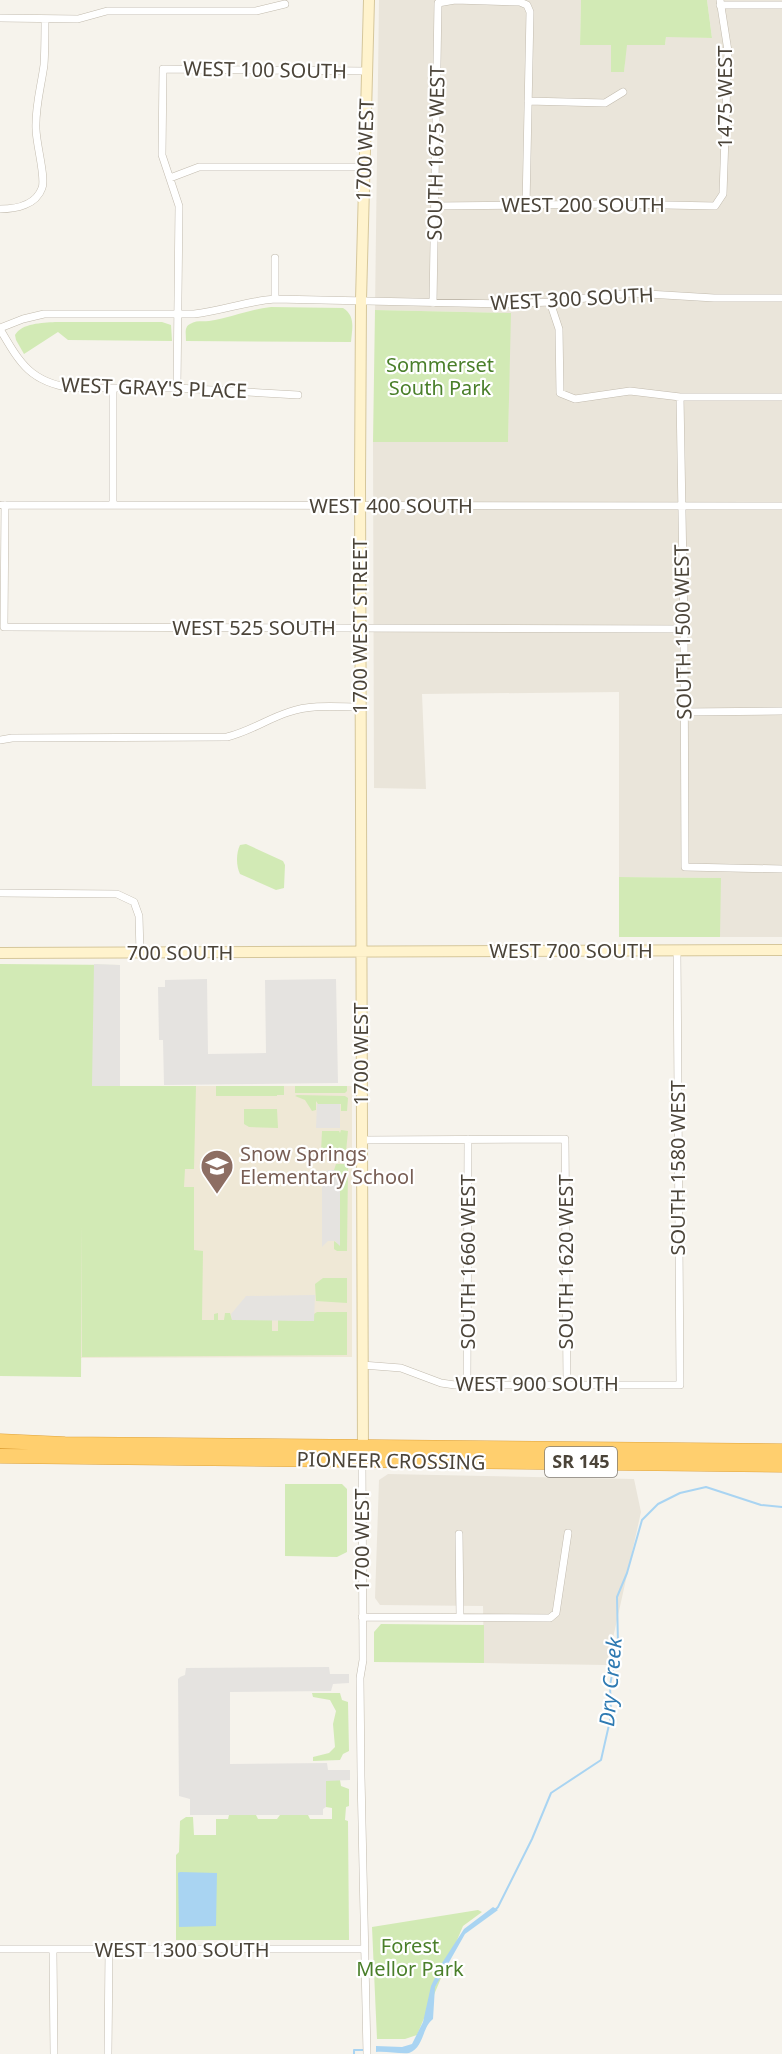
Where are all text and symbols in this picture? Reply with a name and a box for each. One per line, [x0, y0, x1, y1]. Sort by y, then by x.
street label: 1475 WEST [711, 46, 738, 148]
street label: WEST 100 SOUTH [183, 55, 347, 84]
street label: SOUTH 1675 WEST [420, 65, 451, 241]
street label: 1700 WEST [349, 98, 380, 202]
street label: WEST 200 SOUTH [501, 191, 665, 218]
street label: WEST 300 SOUTH [490, 281, 654, 316]
park label: Sommerset South Park [386, 351, 494, 401]
street label: WEST GRAY'S PLACE [60, 371, 248, 404]
street label: WEST 400 SOUTH [309, 492, 473, 519]
street label: 1700 WEST STREET [346, 538, 373, 714]
street label: SOUTH 1500 WEST [667, 544, 698, 720]
street label: WEST 525 SOUTH [172, 614, 336, 641]
street label: WEST 700 SOUTH [489, 937, 653, 964]
street label: 700 SOUTH [127, 939, 233, 966]
street label: 1700 WEST [347, 1003, 374, 1105]
street label: SOUTH 1580 WEST [664, 1080, 691, 1256]
place label: Snow Springs Elementary School [240, 1140, 414, 1190]
school or university icon: Snow Springs Elementary School [199, 1148, 235, 1195]
street label: SOUTH 1660 WEST [454, 1174, 481, 1350]
street label: SOUTH 1620 WEST [552, 1174, 579, 1350]
street label: WEST 900 SOUTH [455, 1370, 619, 1397]
street label: PIONEER CROSSING [296, 1445, 486, 1476]
road number: SR 145 [545, 1447, 617, 1477]
street label: 1700 WEST [348, 1489, 375, 1591]
water label: Dry Creek [592, 1635, 628, 1728]
park label: Forest Mellor Park [356, 1932, 464, 1982]
street label: WEST 1300 SOUTH [94, 1936, 270, 1963]

